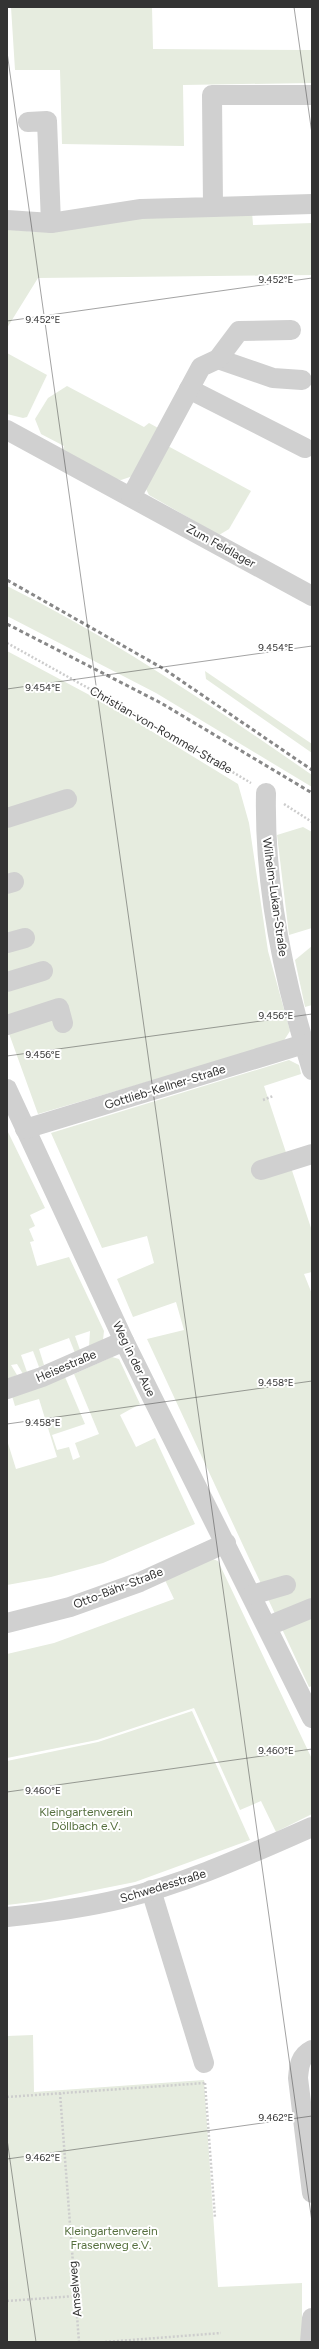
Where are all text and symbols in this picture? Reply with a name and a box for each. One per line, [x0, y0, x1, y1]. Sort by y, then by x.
text: 9.452°E [259, 273, 294, 286]
text: 9.452°E [26, 313, 61, 326]
street label: Zum Feldlager [184, 521, 258, 571]
text: 9.454°E [258, 641, 294, 654]
text: 9.454°E [25, 681, 61, 694]
street label: Christian-von-Rommel-Straße [87, 683, 235, 777]
street label: Wilhelm-Lukan-Straße [260, 837, 290, 958]
text: 9.456°E [259, 1009, 294, 1022]
text: 9.456°E [26, 1048, 61, 1061]
street label: Gottlieb-Kellner-Straße [103, 1062, 228, 1112]
street label: Weg in der Aue [110, 1319, 158, 1399]
street label: Heisestraße [34, 1347, 99, 1385]
text: 9.458°E [258, 1376, 294, 1389]
text: 9.458°E [25, 1416, 61, 1429]
street label: Otto-Bähr-Straße [71, 1564, 165, 1612]
text: 9.460°E [258, 1744, 294, 1757]
text: 9.460°E [25, 1784, 61, 1797]
park label: Kleingartenverein Döllbach e.V. [39, 1805, 133, 1833]
street label: Schwedesstraße [118, 1866, 208, 1906]
text: 9.462°E [259, 2111, 293, 2124]
text: 9.462°E [26, 2151, 60, 2164]
park label: Kleingartenverein Frasenweg e.V. [64, 2224, 158, 2252]
street label: Amselweg [66, 2260, 84, 2318]

